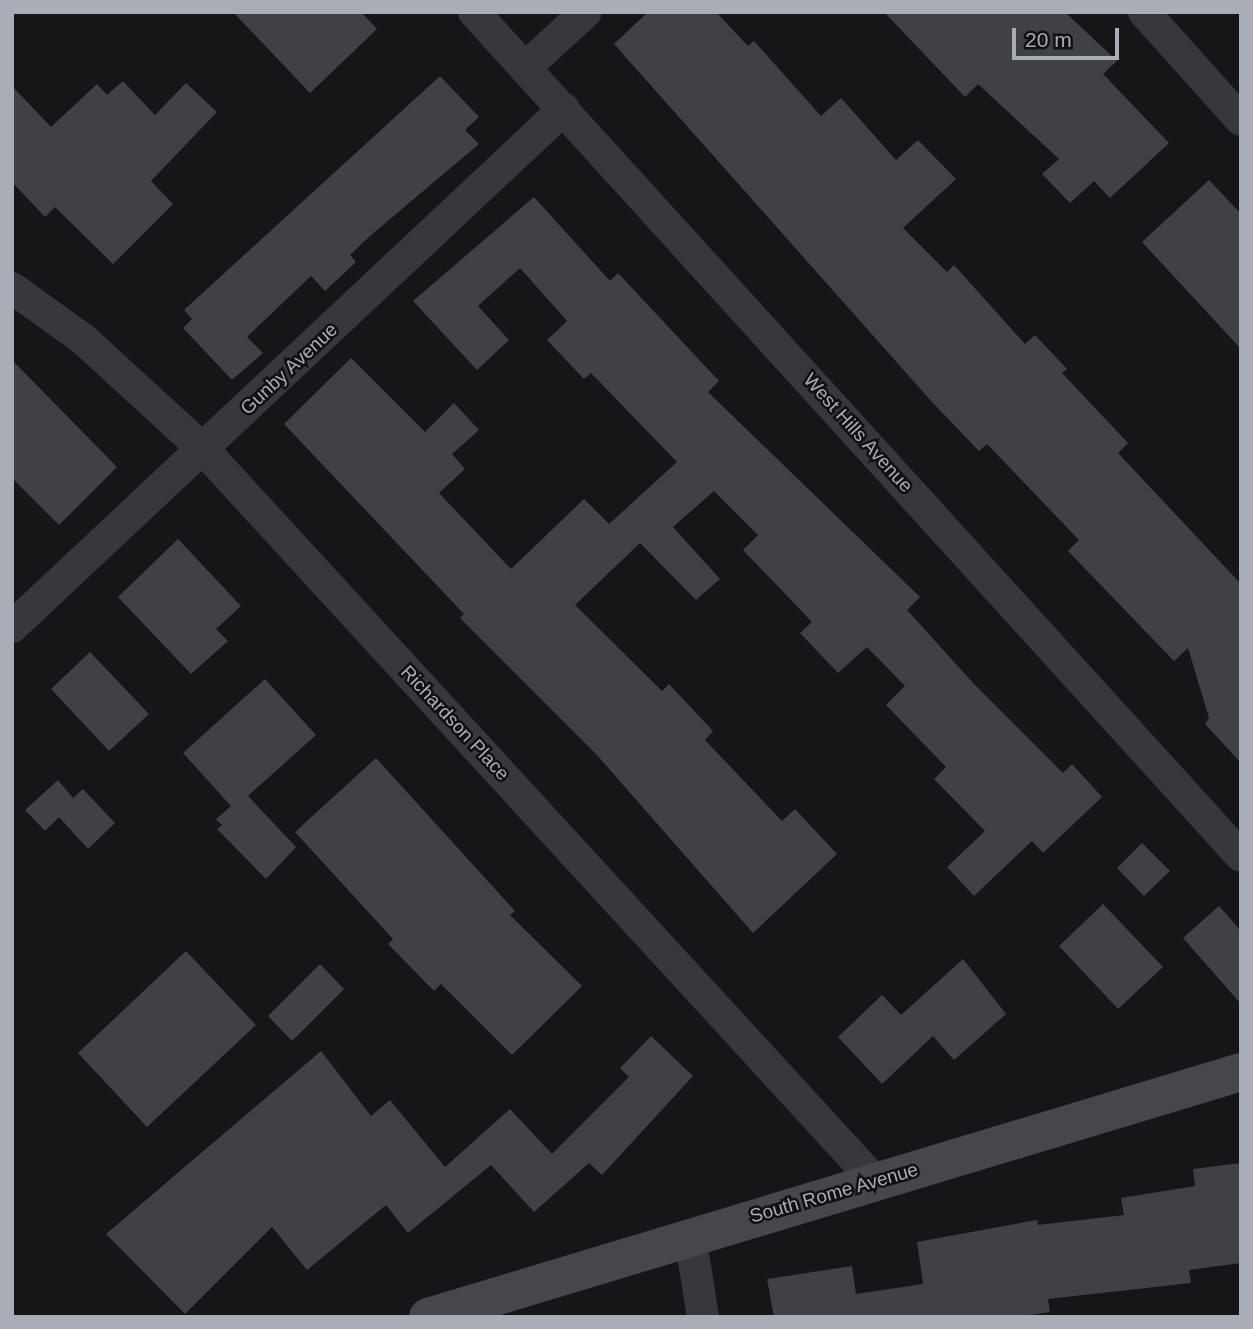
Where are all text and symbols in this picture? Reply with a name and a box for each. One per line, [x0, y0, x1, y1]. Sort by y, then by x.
scale bar [1015, 14, 1122, 58]
text: 20 m [1025, 28, 1072, 51]
street label: Gunby Avenue [235, 318, 343, 420]
street label: West Hills Avenue [798, 368, 918, 498]
street label: Richardson Place [396, 661, 514, 785]
street label: South Rome Avenue [747, 1158, 921, 1228]

